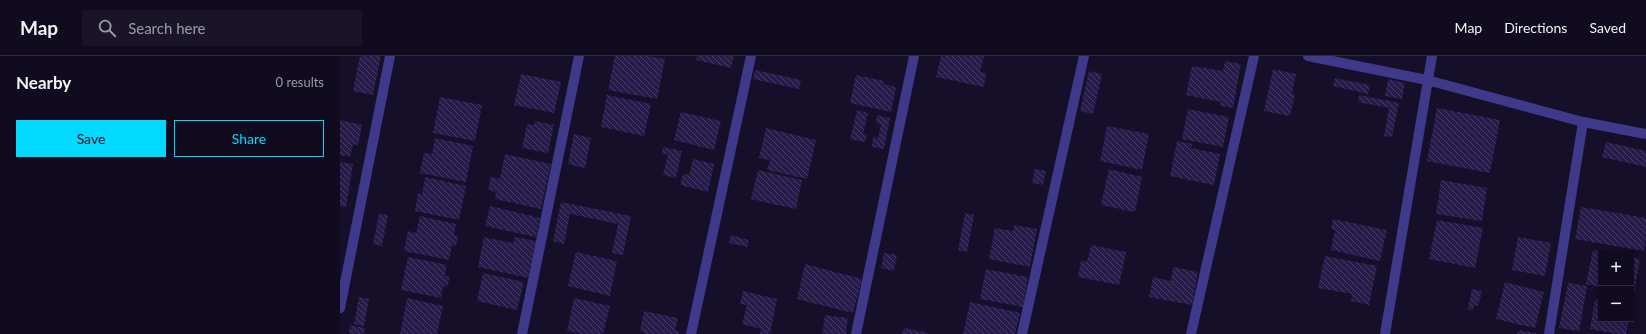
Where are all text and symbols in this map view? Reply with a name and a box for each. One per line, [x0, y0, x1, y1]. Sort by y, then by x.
search box [82, 10, 362, 46]
text: Map [20, 16, 58, 39]
icon: search [96, 17, 118, 39]
text: Search here [128, 19, 206, 37]
text: Map [1455, 19, 1482, 36]
text: Directions [1504, 19, 1567, 36]
text: Saved [1589, 19, 1626, 36]
text: Nearby [16, 72, 71, 93]
text: 0 results [276, 74, 324, 90]
button: Save [16, 120, 166, 157]
button: Share [174, 120, 324, 157]
map controls [1598, 250, 1634, 322]
button: + [1598, 250, 1634, 286]
button: − [1598, 286, 1634, 322]

